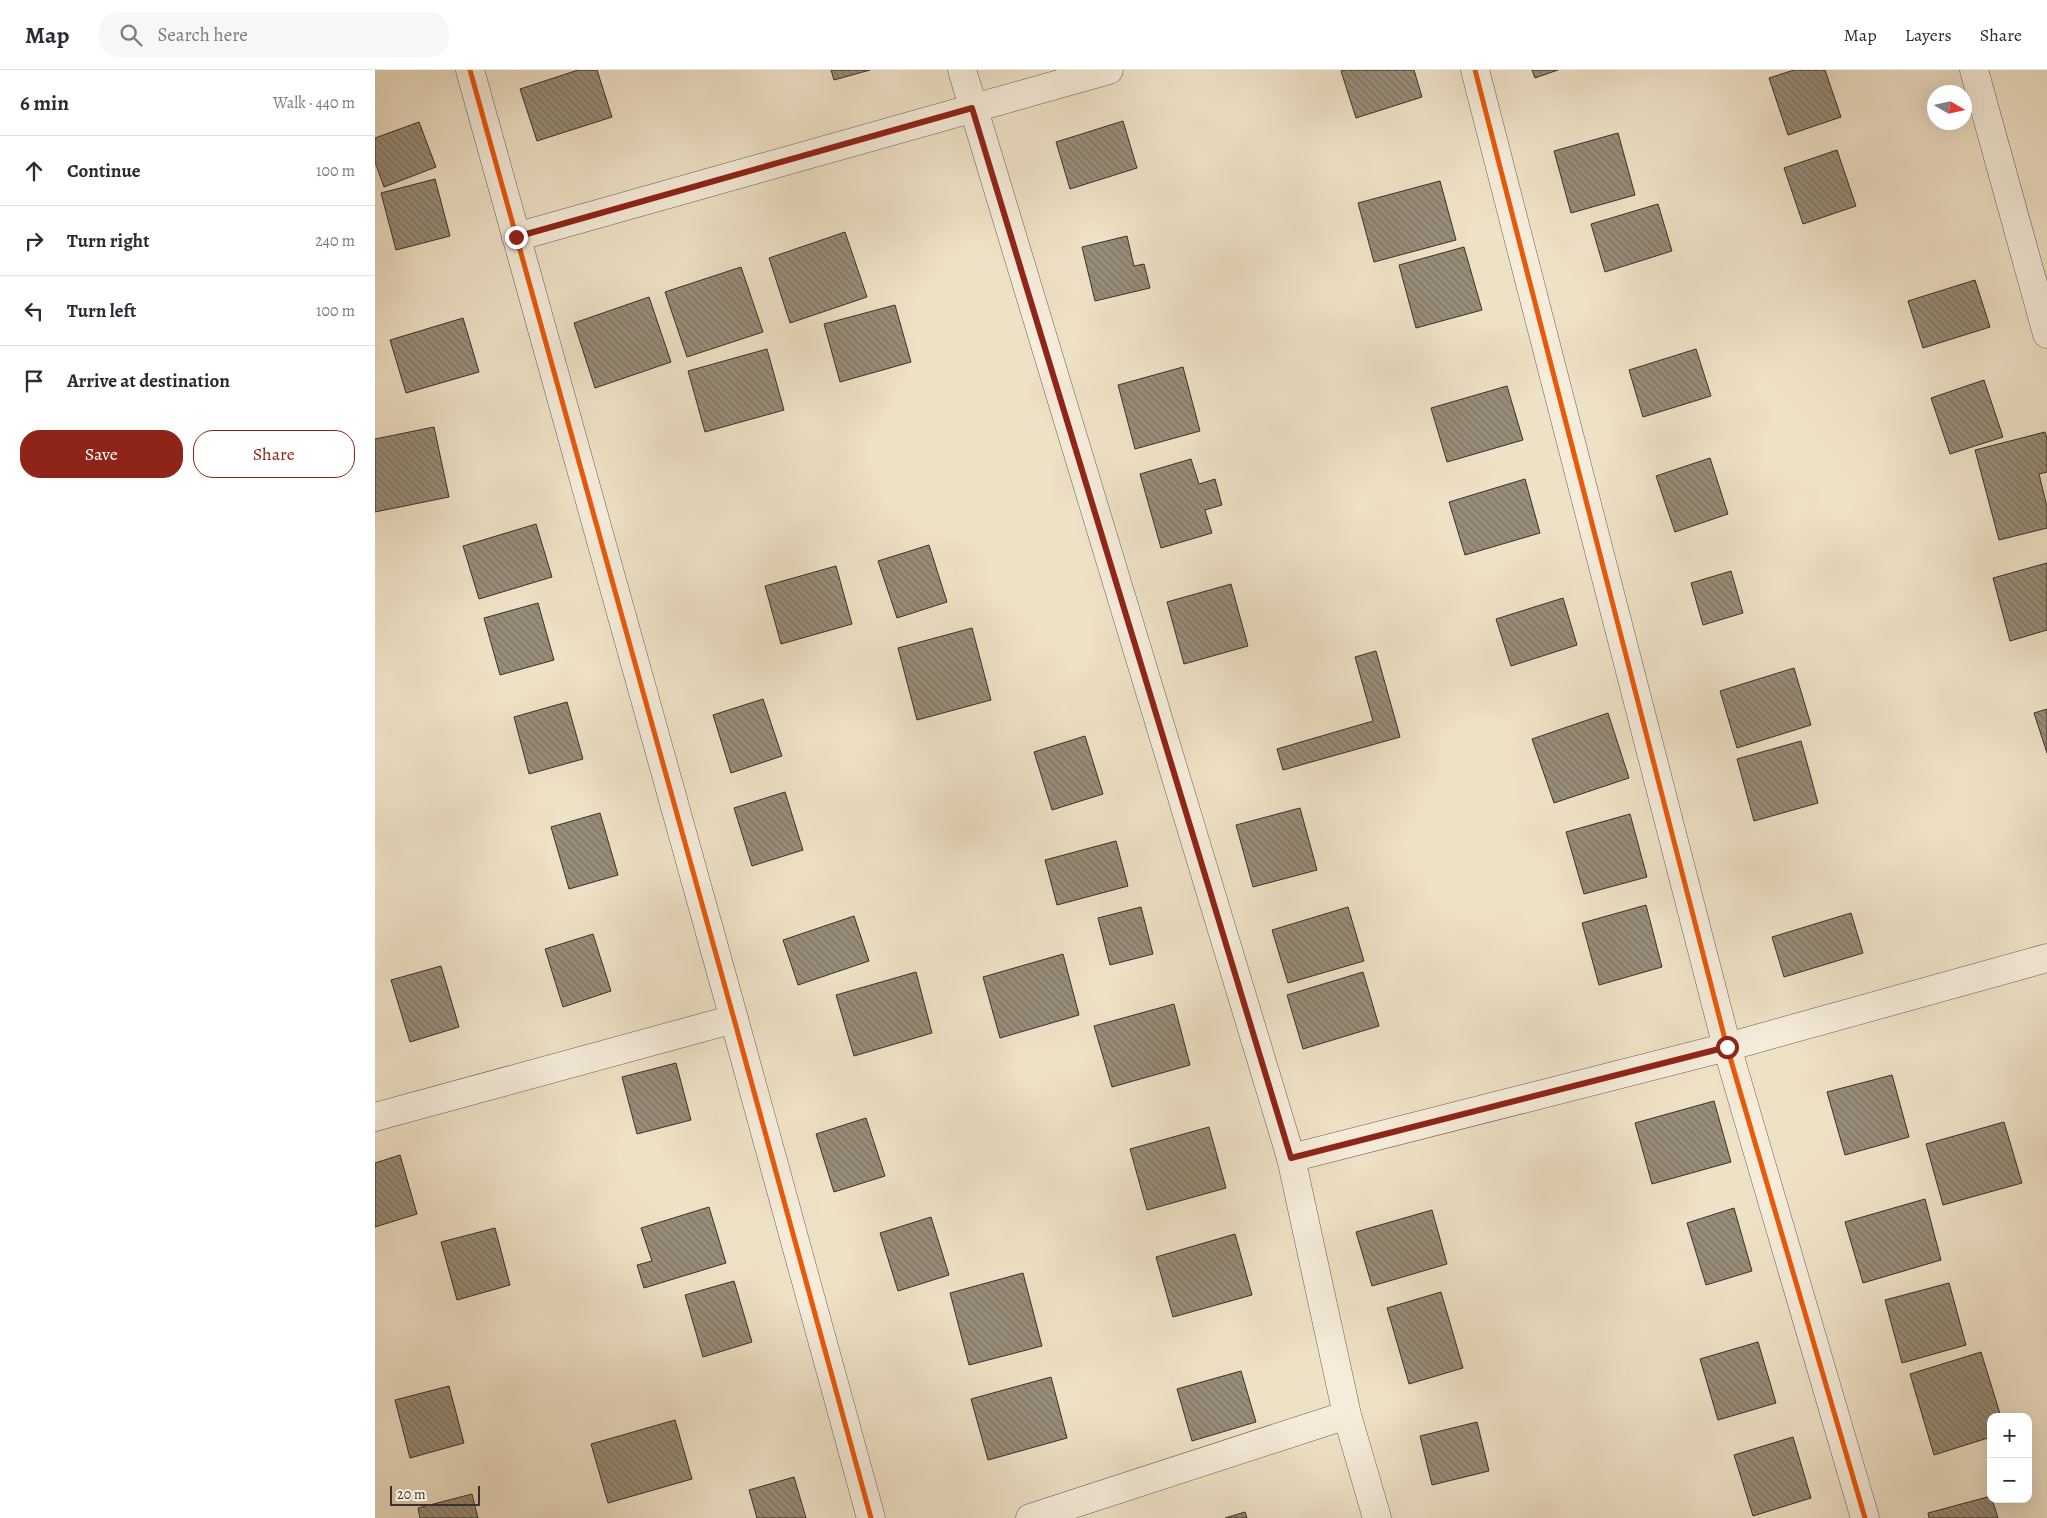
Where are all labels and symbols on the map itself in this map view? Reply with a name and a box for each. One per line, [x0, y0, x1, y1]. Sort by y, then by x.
north arrow [1927, 85, 1972, 130]
route end [505, 226, 528, 249]
route start [1716, 1036, 1739, 1059]
scale bar [390, 1483, 480, 1506]

